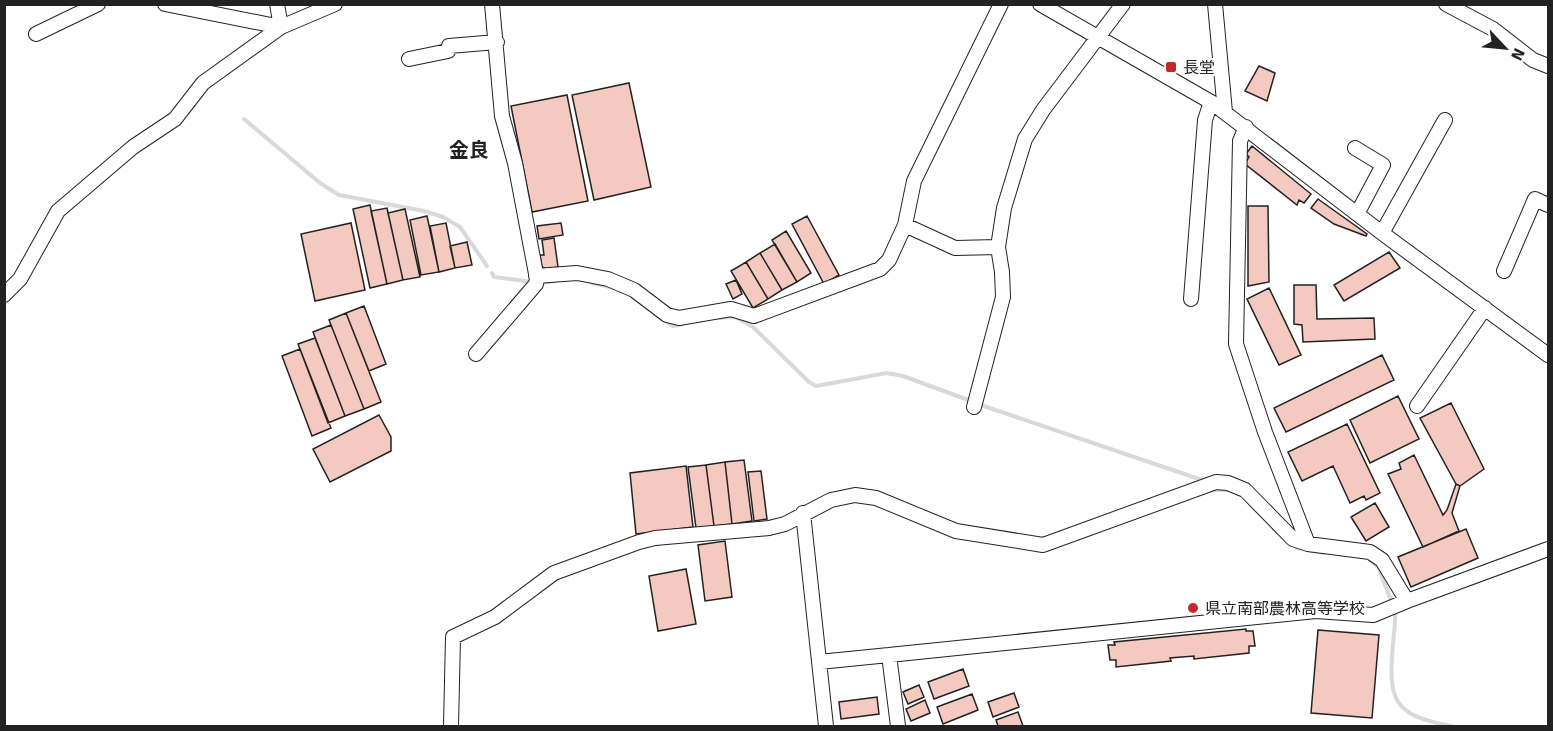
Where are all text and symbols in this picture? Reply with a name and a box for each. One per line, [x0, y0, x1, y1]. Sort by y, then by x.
north arrow [1475, 18, 1535, 78]
text: N [1506, 45, 1529, 64]
place label: 長堂 [1183, 58, 1215, 78]
marker: 長堂 [1164, 60, 1178, 74]
district label: 金良 [449, 138, 489, 163]
place label: 県立南部農林高等学校 [1205, 599, 1365, 619]
marker: 県立南部農林高等学校 [1186, 601, 1200, 615]

